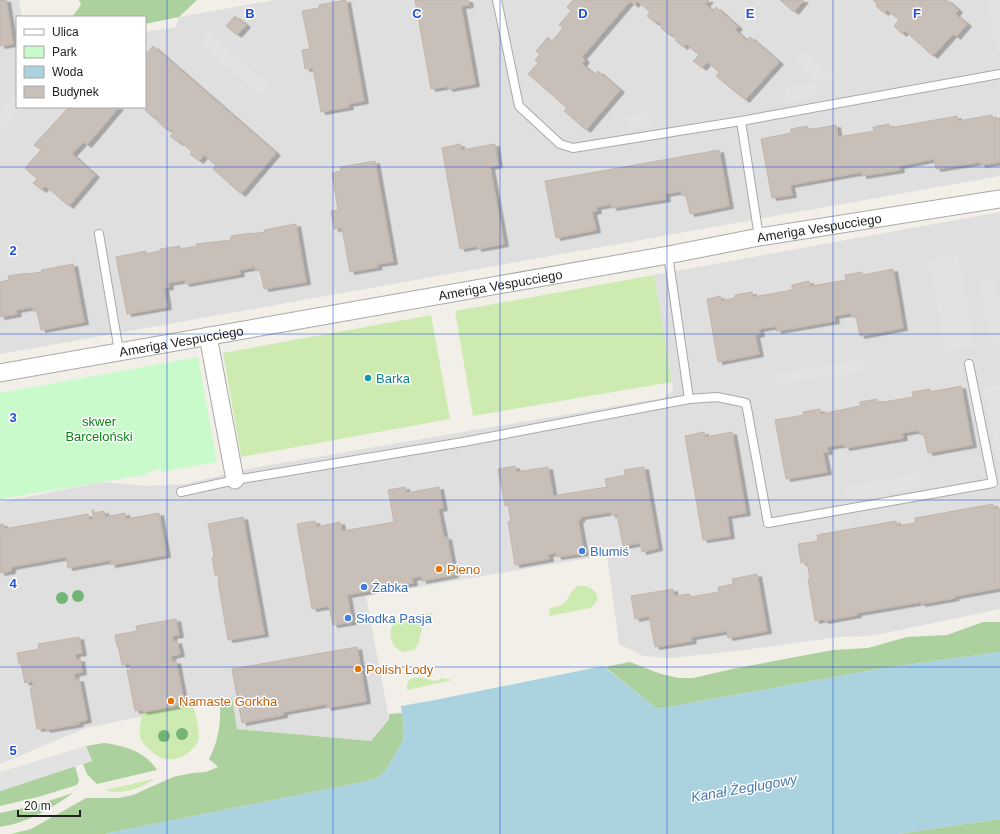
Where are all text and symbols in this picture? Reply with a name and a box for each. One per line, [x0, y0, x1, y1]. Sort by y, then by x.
text: B [245, 6, 255, 21]
text: C [412, 6, 422, 21]
text: D [578, 6, 588, 21]
text: E [746, 6, 755, 21]
text: F [913, 6, 921, 21]
legend [16, 16, 146, 108]
text: Ulica [52, 25, 79, 39]
text: Park [52, 45, 78, 59]
text: Woda [52, 65, 83, 79]
text: Budynek [52, 85, 100, 99]
street label: Ameriga Vespucciego [756, 210, 882, 245]
text: 2 [9, 243, 17, 258]
street label: Ameriga Vespucciego [437, 266, 564, 303]
street label: Ameriga Vespucciego [118, 323, 244, 359]
place label: Barka [376, 371, 411, 386]
marker: Barka [363, 373, 373, 383]
text: 3 [9, 410, 17, 425]
park label: skwer Barceloński [65, 414, 133, 444]
place label: Blumiś [590, 544, 630, 559]
marker: Blumiś [577, 546, 587, 556]
place label: Pieno [447, 562, 480, 577]
marker: Pieno [434, 564, 444, 574]
text: 4 [9, 576, 17, 591]
place label: Żabka [372, 580, 409, 595]
marker: Żabka [359, 582, 369, 592]
place label: Słodka Pasja [356, 611, 433, 626]
marker: Słodka Pasja [343, 613, 353, 623]
place label: Polish Lody [366, 662, 434, 677]
marker: Polish Lody [353, 664, 363, 674]
place label: Namaste Gorkha [179, 694, 278, 709]
marker: Namaste Gorkha [166, 696, 176, 706]
text: 5 [9, 743, 17, 758]
water label: Kanał Żeglugowy [690, 771, 799, 805]
scale bar [18, 792, 80, 818]
text: 20 m [24, 799, 51, 813]

